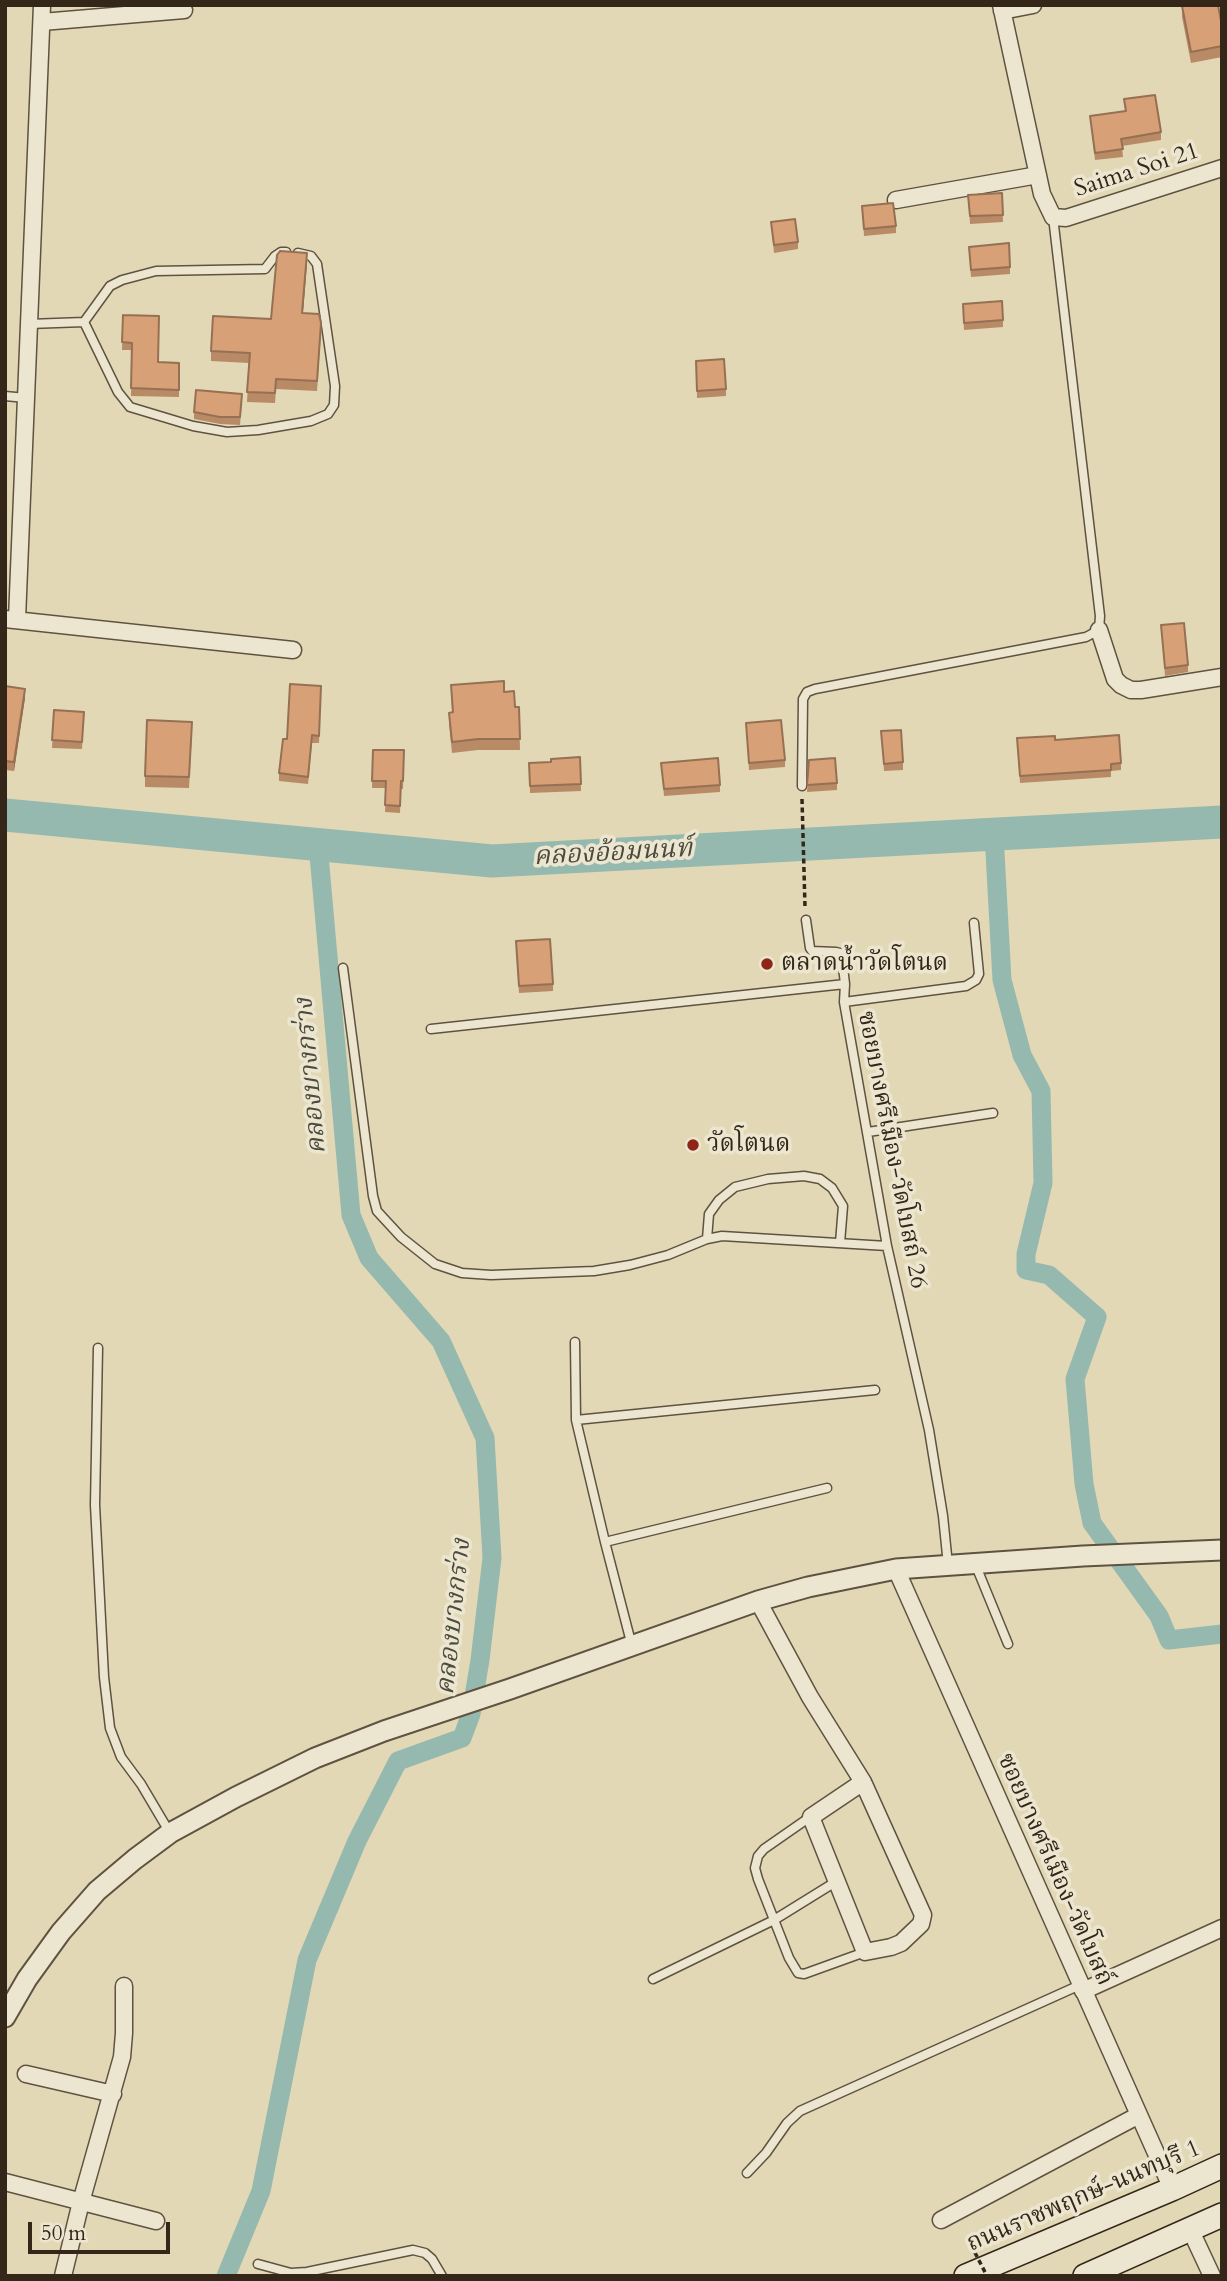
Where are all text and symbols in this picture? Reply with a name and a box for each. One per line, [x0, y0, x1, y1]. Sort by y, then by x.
street label: Saima Soi 21 [1071, 137, 1203, 205]
water label: คลองอ้อมนนท์ [533, 834, 693, 874]
place label: ตลาดน้ำวัดโตนด [781, 950, 948, 978]
marker: ตลาดน้ำวัดโตนด [759, 956, 775, 972]
water label: คลองบางกร่าง [290, 997, 334, 1155]
street label: ซอยบางศรีเมือง-วัดโบสถ์ 26 [850, 1009, 932, 1291]
place label: วัดโตนด [707, 1131, 790, 1159]
marker: วัดโตนด [685, 1137, 701, 1153]
water label: คลองบางกร่าง [431, 1537, 479, 1697]
street label: ซอยบางศรีเมือง-วัดโบสถ์ [990, 1750, 1118, 1990]
street label: ถนนราชพฤกษ์-นนทบุรี 1 [963, 2135, 1205, 2259]
scale bar [32, 2208, 173, 2252]
text: 50 m [41, 2219, 86, 2248]

